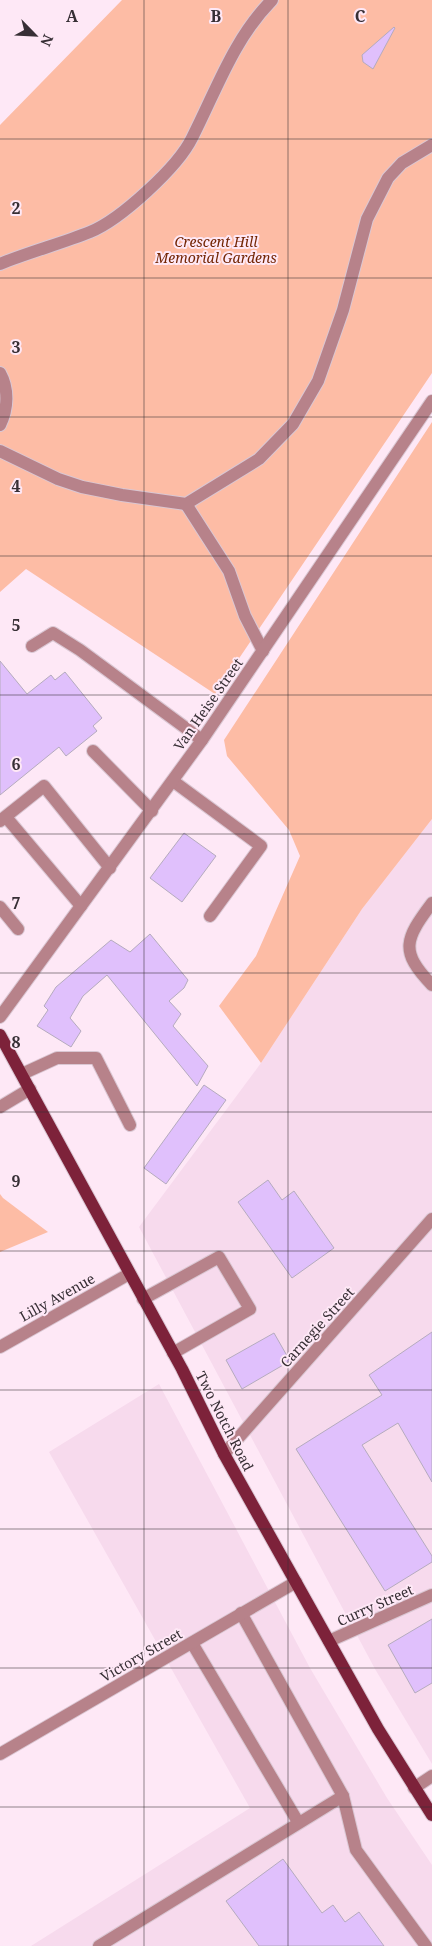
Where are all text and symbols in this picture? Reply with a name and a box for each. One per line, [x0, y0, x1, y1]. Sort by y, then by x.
text: A [66, 5, 79, 27]
text: B [211, 5, 222, 27]
text: C [355, 5, 366, 27]
north arrow [10, 10, 60, 60]
text: N [36, 32, 58, 49]
text: 2 [11, 197, 21, 219]
park label: Crescent Hill Memorial Gardens [154, 232, 277, 267]
text: 3 [11, 336, 21, 358]
text: 4 [11, 475, 21, 497]
text: 5 [11, 614, 21, 636]
street label: Van Heise Street [169, 654, 247, 754]
text: 6 [11, 753, 21, 775]
text: 7 [11, 892, 21, 914]
text: 8 [11, 1031, 21, 1053]
text: 9 [11, 1170, 21, 1192]
street label: Lilly Avenue [16, 1268, 98, 1326]
street label: Carnegie Street [276, 1283, 358, 1371]
street label: Two Notch Road [192, 1368, 258, 1474]
street label: Curry Street [334, 1580, 416, 1630]
street label: Victory Street [97, 1624, 185, 1686]

